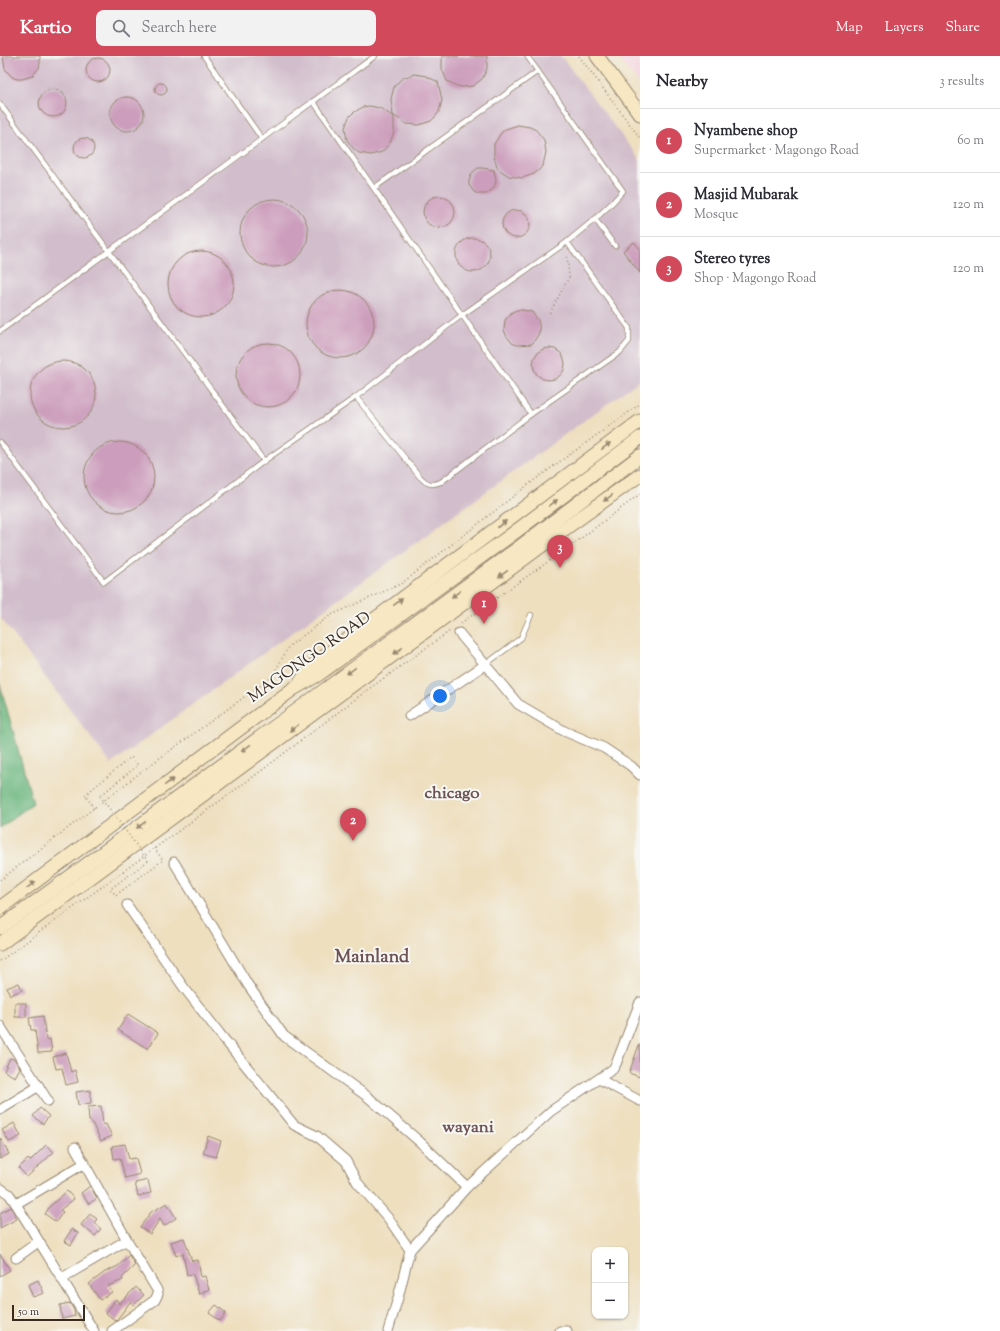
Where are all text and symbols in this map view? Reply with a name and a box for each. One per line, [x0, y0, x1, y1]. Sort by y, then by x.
search box [96, 10, 376, 46]
text: Kartio [20, 15, 72, 42]
icon: search [110, 17, 132, 39]
text: Search here [142, 18, 217, 39]
text: Map [836, 18, 863, 38]
text: Layers [885, 18, 923, 38]
text: Share [945, 18, 980, 38]
text: Nearby [656, 70, 708, 94]
text: 3 results [939, 73, 984, 91]
text: Nyambene shop [694, 121, 798, 142]
text: 1 [667, 132, 671, 150]
text: 60 m [957, 132, 984, 150]
text: Supermarket · Magongo Road [694, 142, 859, 160]
text: Masjid Mubarak [694, 185, 798, 206]
text: 2 [666, 196, 672, 214]
text: 120 m [953, 196, 984, 214]
text: Mosque [694, 206, 739, 224]
text: Stereo tyres [694, 249, 770, 270]
text: 3 [666, 260, 672, 278]
text: 120 m [953, 260, 984, 278]
text: Shop · Magongo Road [694, 270, 816, 288]
one-way arrow [601, 442, 612, 451]
one-way arrow [603, 494, 614, 502]
one-way arrow [548, 498, 559, 507]
one-way arrow [497, 520, 508, 529]
pin: 3 [547, 535, 573, 568]
one-way arrow [498, 570, 508, 578]
one-way arrow [450, 590, 461, 598]
pin: 1 [471, 591, 497, 624]
one-way arrow [393, 598, 403, 606]
street label: MAGONGO ROAD [244, 607, 376, 709]
one-way arrow [393, 647, 404, 655]
one-way arrow [345, 667, 356, 675]
your location [430, 686, 450, 706]
one-way arrow [288, 724, 299, 732]
one-way arrow [241, 744, 251, 752]
one-way arrow [164, 778, 175, 786]
district label: chicago [424, 782, 480, 806]
pin: 2 [340, 808, 366, 841]
one-way arrow [136, 821, 146, 829]
one-way arrow [26, 880, 37, 889]
district label: Mainland [335, 945, 410, 971]
district label: wayani [442, 1116, 494, 1140]
map controls [592, 1247, 628, 1319]
button: + [592, 1247, 628, 1283]
button: − [592, 1283, 628, 1319]
scale bar [12, 1303, 85, 1322]
text: 50 m [18, 1304, 39, 1320]

